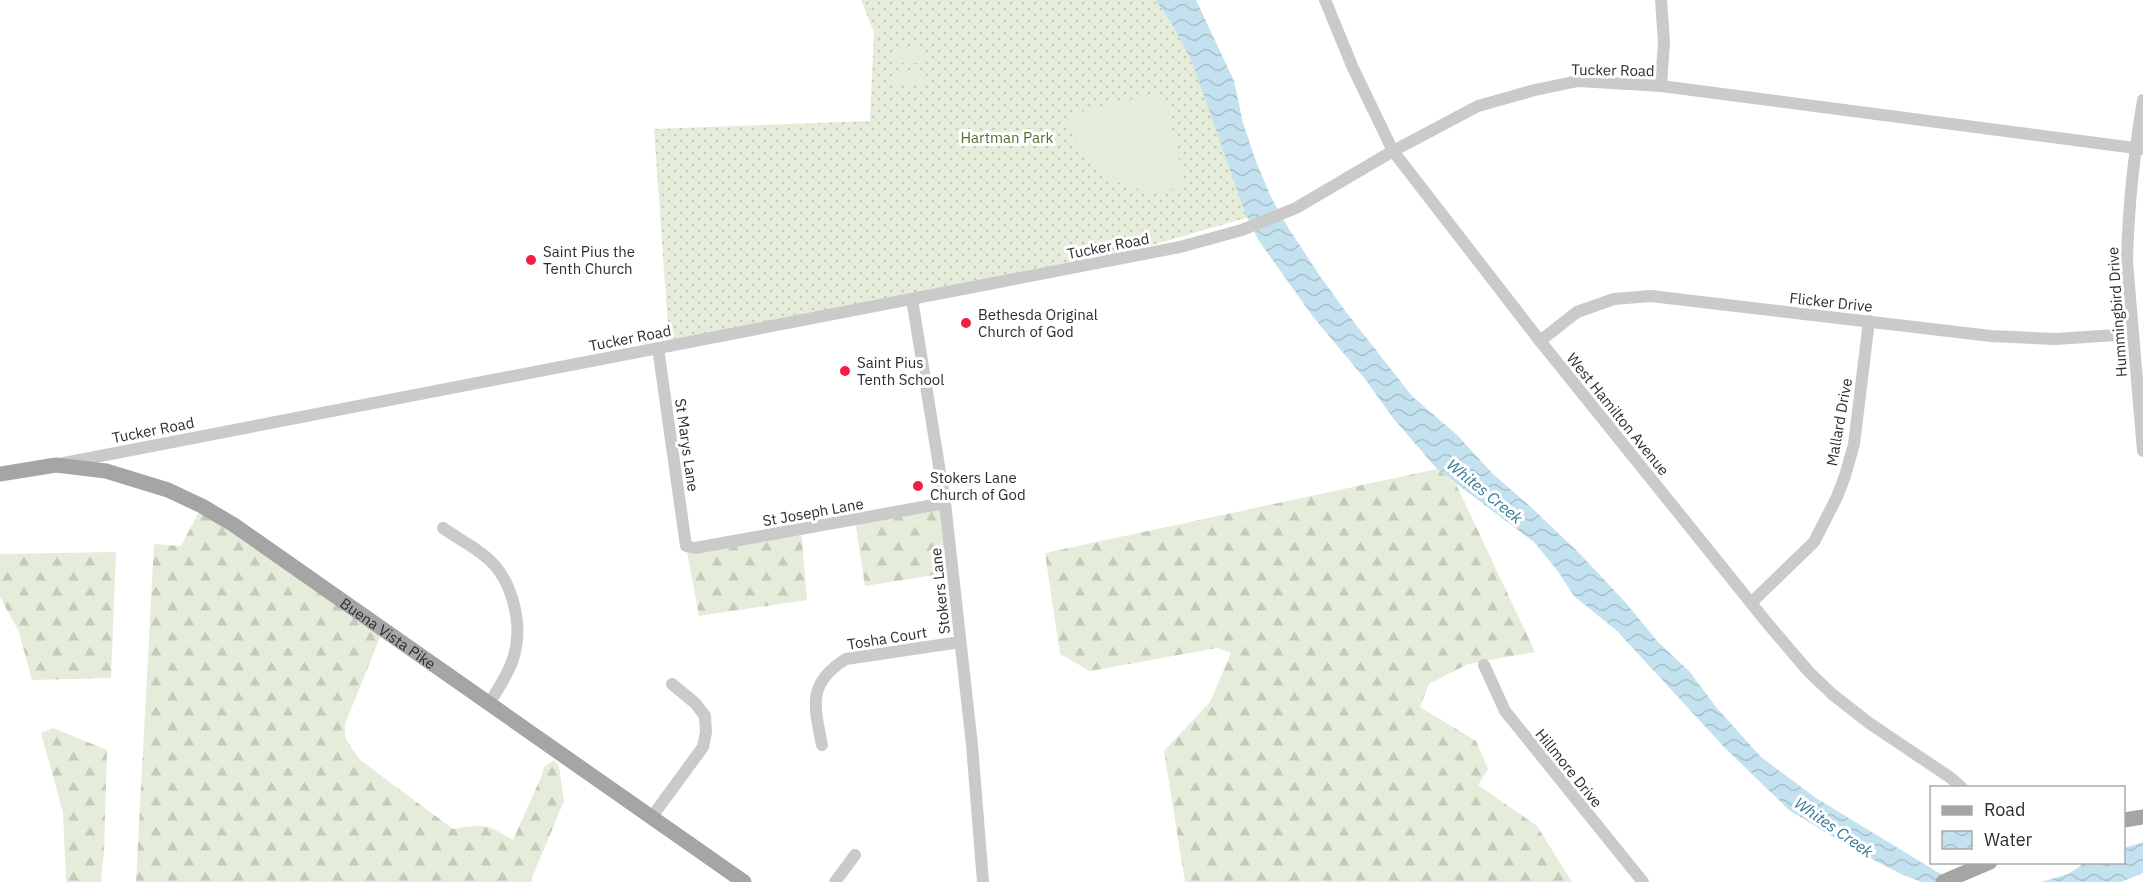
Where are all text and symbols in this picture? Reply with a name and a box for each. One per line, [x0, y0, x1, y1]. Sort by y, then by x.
street label: Tucker Road [1571, 60, 1655, 80]
park label: Hartman Park [961, 128, 1054, 147]
street label: Tucker Road [1065, 229, 1151, 263]
place label: Saint Pius the Tenth Church [543, 242, 635, 278]
street label: Hummingbird Drive [2103, 246, 2131, 378]
marker: Saint Pius the Tenth Church [524, 253, 538, 267]
street label: Flicker Drive [1788, 288, 1874, 316]
place label: Bethesda Original Church of God [978, 305, 1098, 341]
marker: Bethesda Original Church of God [959, 316, 973, 330]
street label: Tucker Road [587, 321, 673, 355]
street label: West Hamilton Avenue [1563, 349, 1673, 479]
place label: Saint Pius Tenth School [857, 353, 944, 389]
marker: Saint Pius Tenth School [838, 364, 852, 378]
street label: Mallard Drive [1822, 377, 1856, 467]
street label: St Marys Lane [671, 397, 703, 493]
street label: Tucker Road [110, 413, 196, 447]
water label: Whites Creek [1443, 454, 1527, 528]
place label: Stokers Lane Church of God [930, 468, 1026, 504]
marker: Stokers Lane Church of God [911, 479, 925, 493]
street label: St Joseph Lane [761, 494, 865, 530]
street label: Stokers Lane [926, 547, 954, 635]
street label: Buena Vista Pike [337, 593, 440, 673]
street label: Tosha Court [846, 622, 928, 654]
street label: Hillmore Drive [1531, 725, 1607, 811]
legend [1930, 786, 2125, 864]
water label: Whites Creek [1791, 793, 1878, 862]
text: Road [1984, 798, 2025, 821]
text: Water [1984, 828, 2033, 851]

